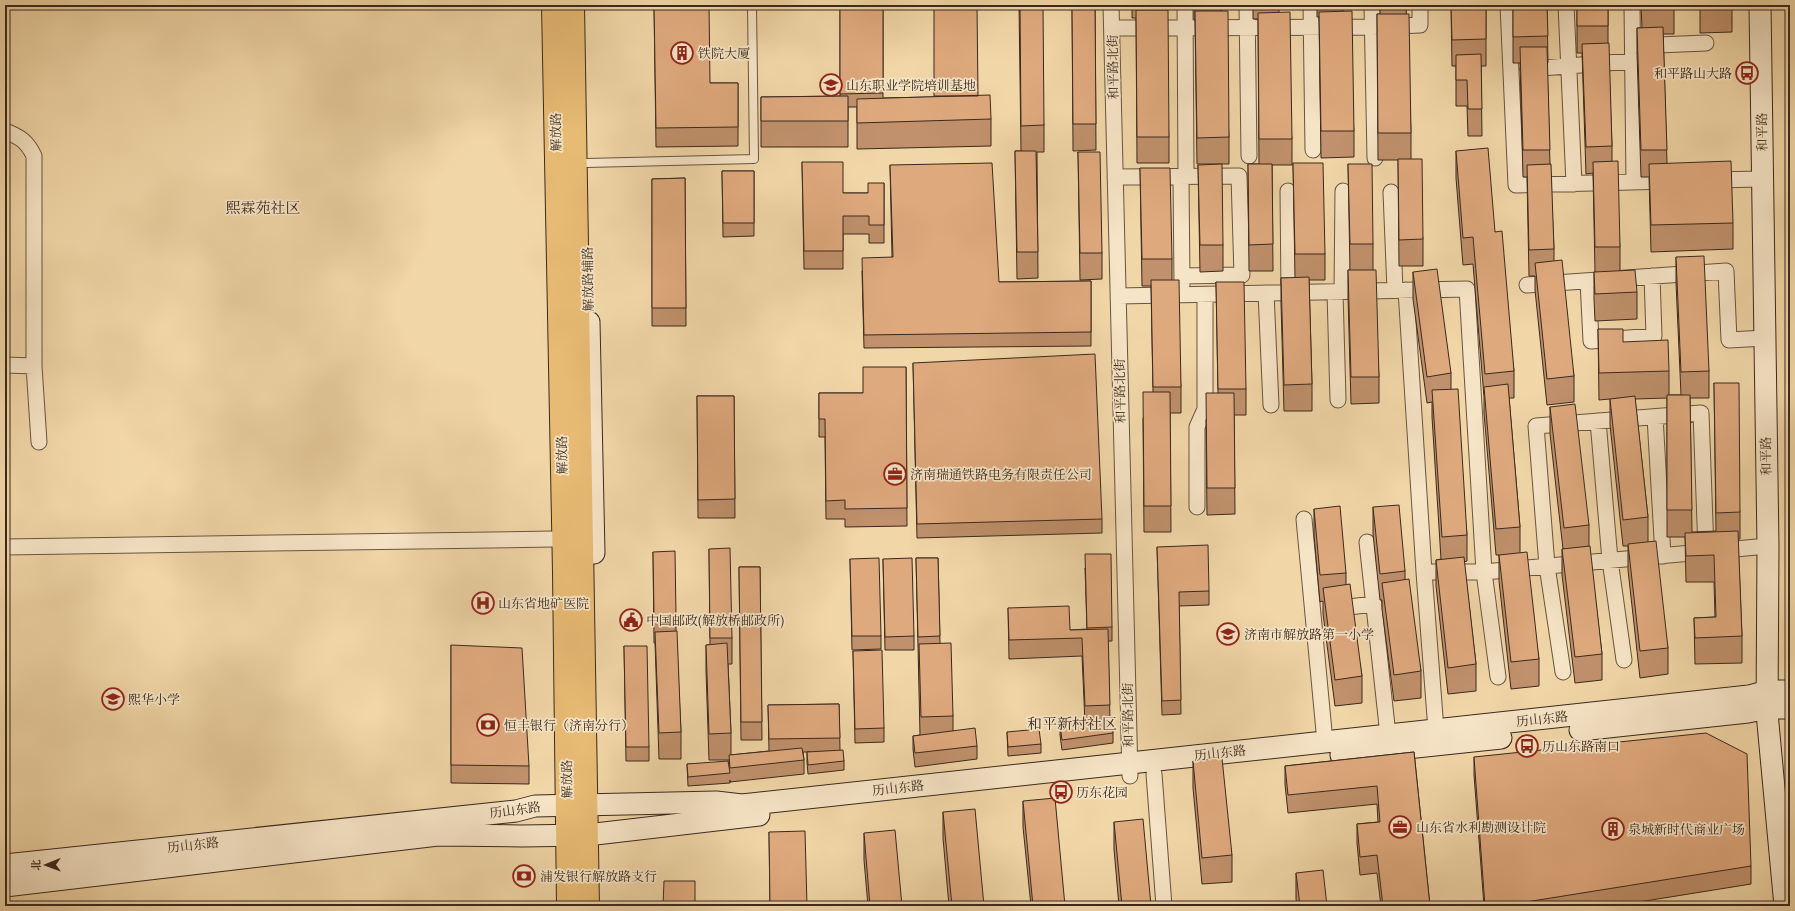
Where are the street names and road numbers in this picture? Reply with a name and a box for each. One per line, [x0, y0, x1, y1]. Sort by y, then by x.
street label: 和平路北街 [1104, 34, 1122, 100]
street label: 解放路 [547, 112, 565, 152]
street label: 和平路 [1753, 112, 1771, 152]
street label: 解放路辅路 [579, 246, 597, 312]
street label: 和平路北街 [1111, 358, 1129, 424]
street label: 解放路 [553, 435, 571, 475]
street label: 和平路 [1757, 436, 1775, 476]
street label: 和平路北街 [1119, 682, 1137, 748]
street label: 历山东路 [1515, 708, 1569, 730]
street label: 历山东路 [1193, 742, 1247, 764]
street label: 解放路 [558, 759, 576, 799]
street label: 历山东路 [871, 777, 925, 799]
street label: 历山东路 [488, 798, 542, 822]
street label: 历山东路 [166, 834, 220, 856]

